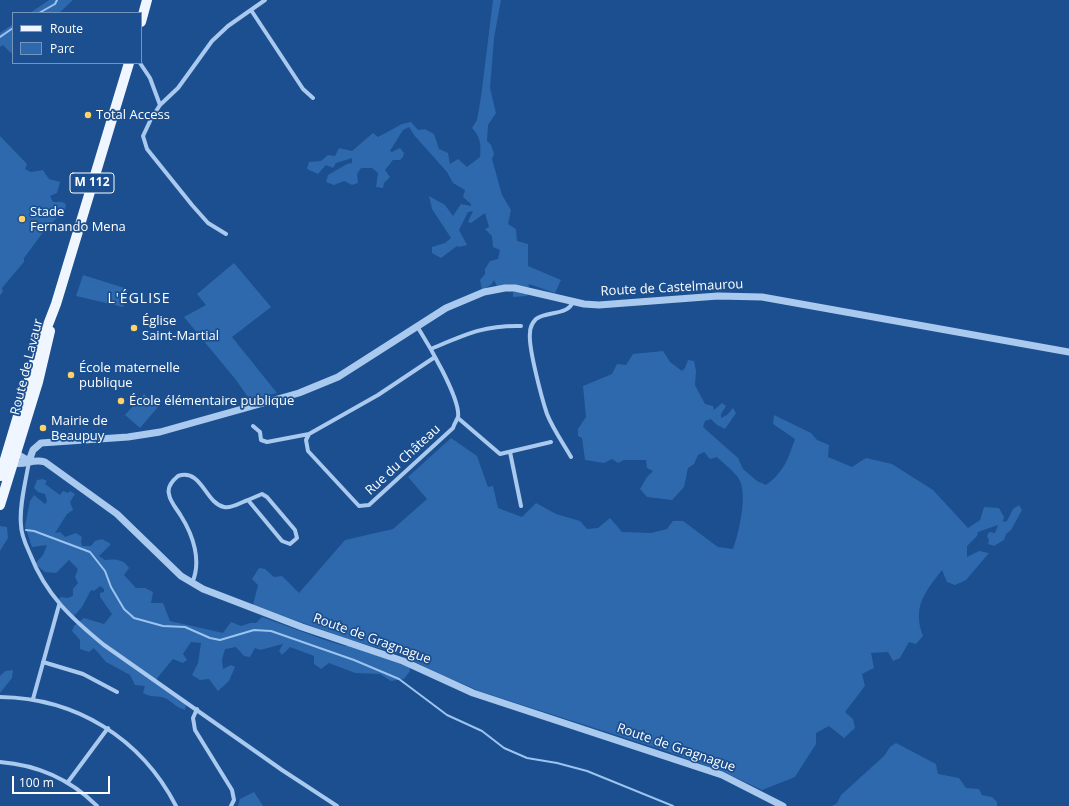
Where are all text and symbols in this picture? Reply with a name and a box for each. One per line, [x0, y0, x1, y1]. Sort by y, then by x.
legend [12, 12, 142, 64]
text: Route [50, 20, 83, 37]
text: Parc [50, 40, 75, 57]
place label: Total Access [96, 107, 170, 123]
marker: Total Access [83, 110, 93, 120]
road number: M 112 [70, 173, 114, 193]
place label: Stade Fernando Mena [30, 204, 126, 235]
marker: Stade Fernando Mena [17, 214, 27, 224]
street label: Route de Castelmaurou [600, 276, 744, 300]
district label: L'ÉGLISE [107, 291, 171, 307]
place label: Église Saint-Martial [142, 313, 219, 344]
street label: Route de Lavaur [7, 317, 47, 417]
marker: Église Saint-Martial [129, 323, 139, 333]
place label: École maternelle publique [79, 360, 180, 391]
marker: École maternelle publique [66, 370, 76, 380]
place label: École élémentaire publique [129, 393, 294, 409]
marker: École élémentaire publique [116, 396, 126, 406]
place label: Mairie de Beaupuy [51, 413, 108, 444]
street label: Rue du Château [362, 421, 444, 499]
marker: Mairie de Beaupuy [38, 423, 48, 433]
street label: Route de Gragnague [311, 610, 433, 668]
street label: Route de Gragnague [615, 720, 737, 776]
scale bar [14, 768, 112, 794]
text: 100 m [19, 774, 54, 791]

